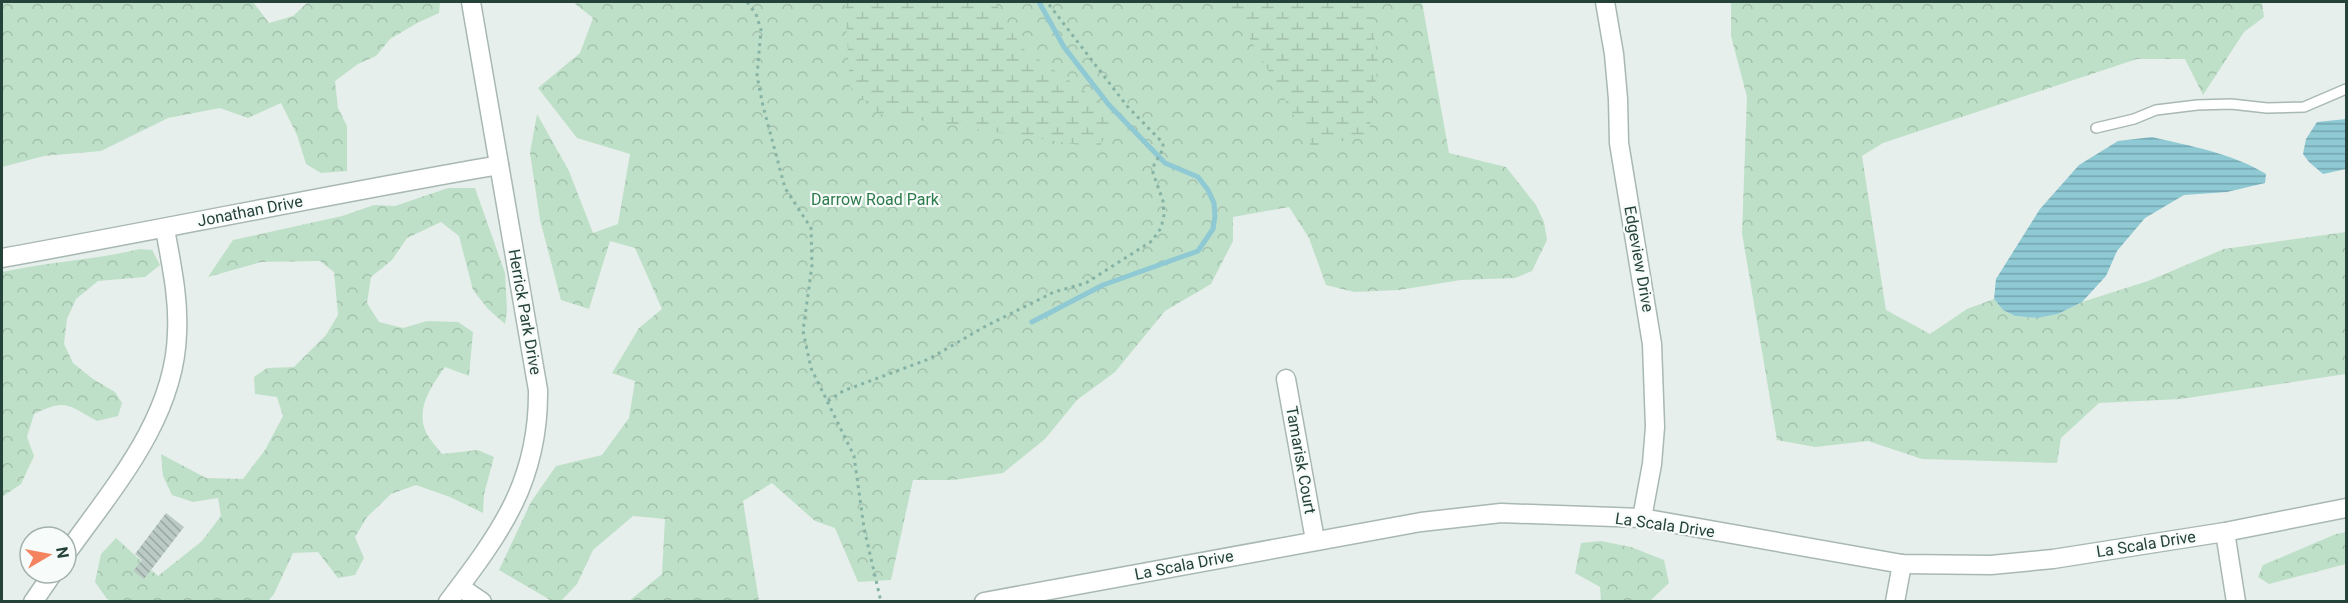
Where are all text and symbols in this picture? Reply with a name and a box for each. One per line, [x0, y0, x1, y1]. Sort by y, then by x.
park label: Darrow Road Park [811, 190, 940, 209]
street label: Jonathan Drive [196, 191, 304, 231]
street label: Edgeview Drive [1620, 204, 1658, 314]
street label: Herrick Park Drive [505, 248, 545, 376]
street label: Tamarisk Court [1282, 405, 1320, 515]
street label: La Scala Drive [1614, 509, 1716, 541]
north arrow [18, 525, 78, 585]
street label: La Scala Drive [2095, 527, 2197, 561]
text: N [52, 545, 73, 560]
street label: La Scala Drive [1133, 546, 1235, 584]

